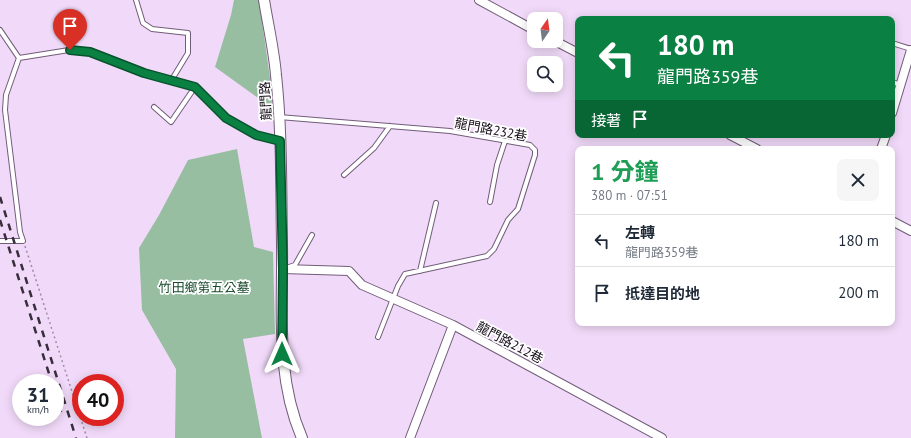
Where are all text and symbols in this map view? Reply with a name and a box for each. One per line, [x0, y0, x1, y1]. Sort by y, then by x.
pin [53, 9, 87, 50]
north arrow [527, 12, 563, 48]
map controls [527, 12, 563, 92]
icon: arrive [59, 15, 81, 37]
text: 180 m [657, 26, 734, 63]
icon: left [591, 32, 643, 84]
button: search [527, 56, 563, 92]
text: 龍門路359巷 [657, 65, 758, 88]
street label: 龍門路 [256, 81, 275, 121]
icon: arrive [629, 108, 651, 130]
text: 接著 [591, 111, 621, 130]
street label: 龍門路232巷 [453, 114, 528, 145]
text: 1 分鐘 [591, 156, 659, 187]
button: close [837, 159, 879, 201]
text: 380 m · 07:51 [591, 187, 668, 204]
text: 左轉 [625, 223, 655, 242]
icon: left [591, 230, 613, 252]
text: 180 m [838, 231, 879, 250]
text: 龍門路359巷 [625, 244, 698, 261]
park label: 竹田鄉第五公墓 [158, 279, 250, 296]
icon: arrive [591, 282, 613, 304]
text: 200 m [838, 283, 879, 302]
text: 抵達目的地 [625, 284, 700, 303]
street label: 龍門路212巷 [473, 318, 546, 367]
position arrow [261, 333, 303, 375]
speed limit sign: 40 [72, 374, 124, 426]
text: 31 [27, 382, 49, 408]
text: km/h [27, 403, 49, 416]

